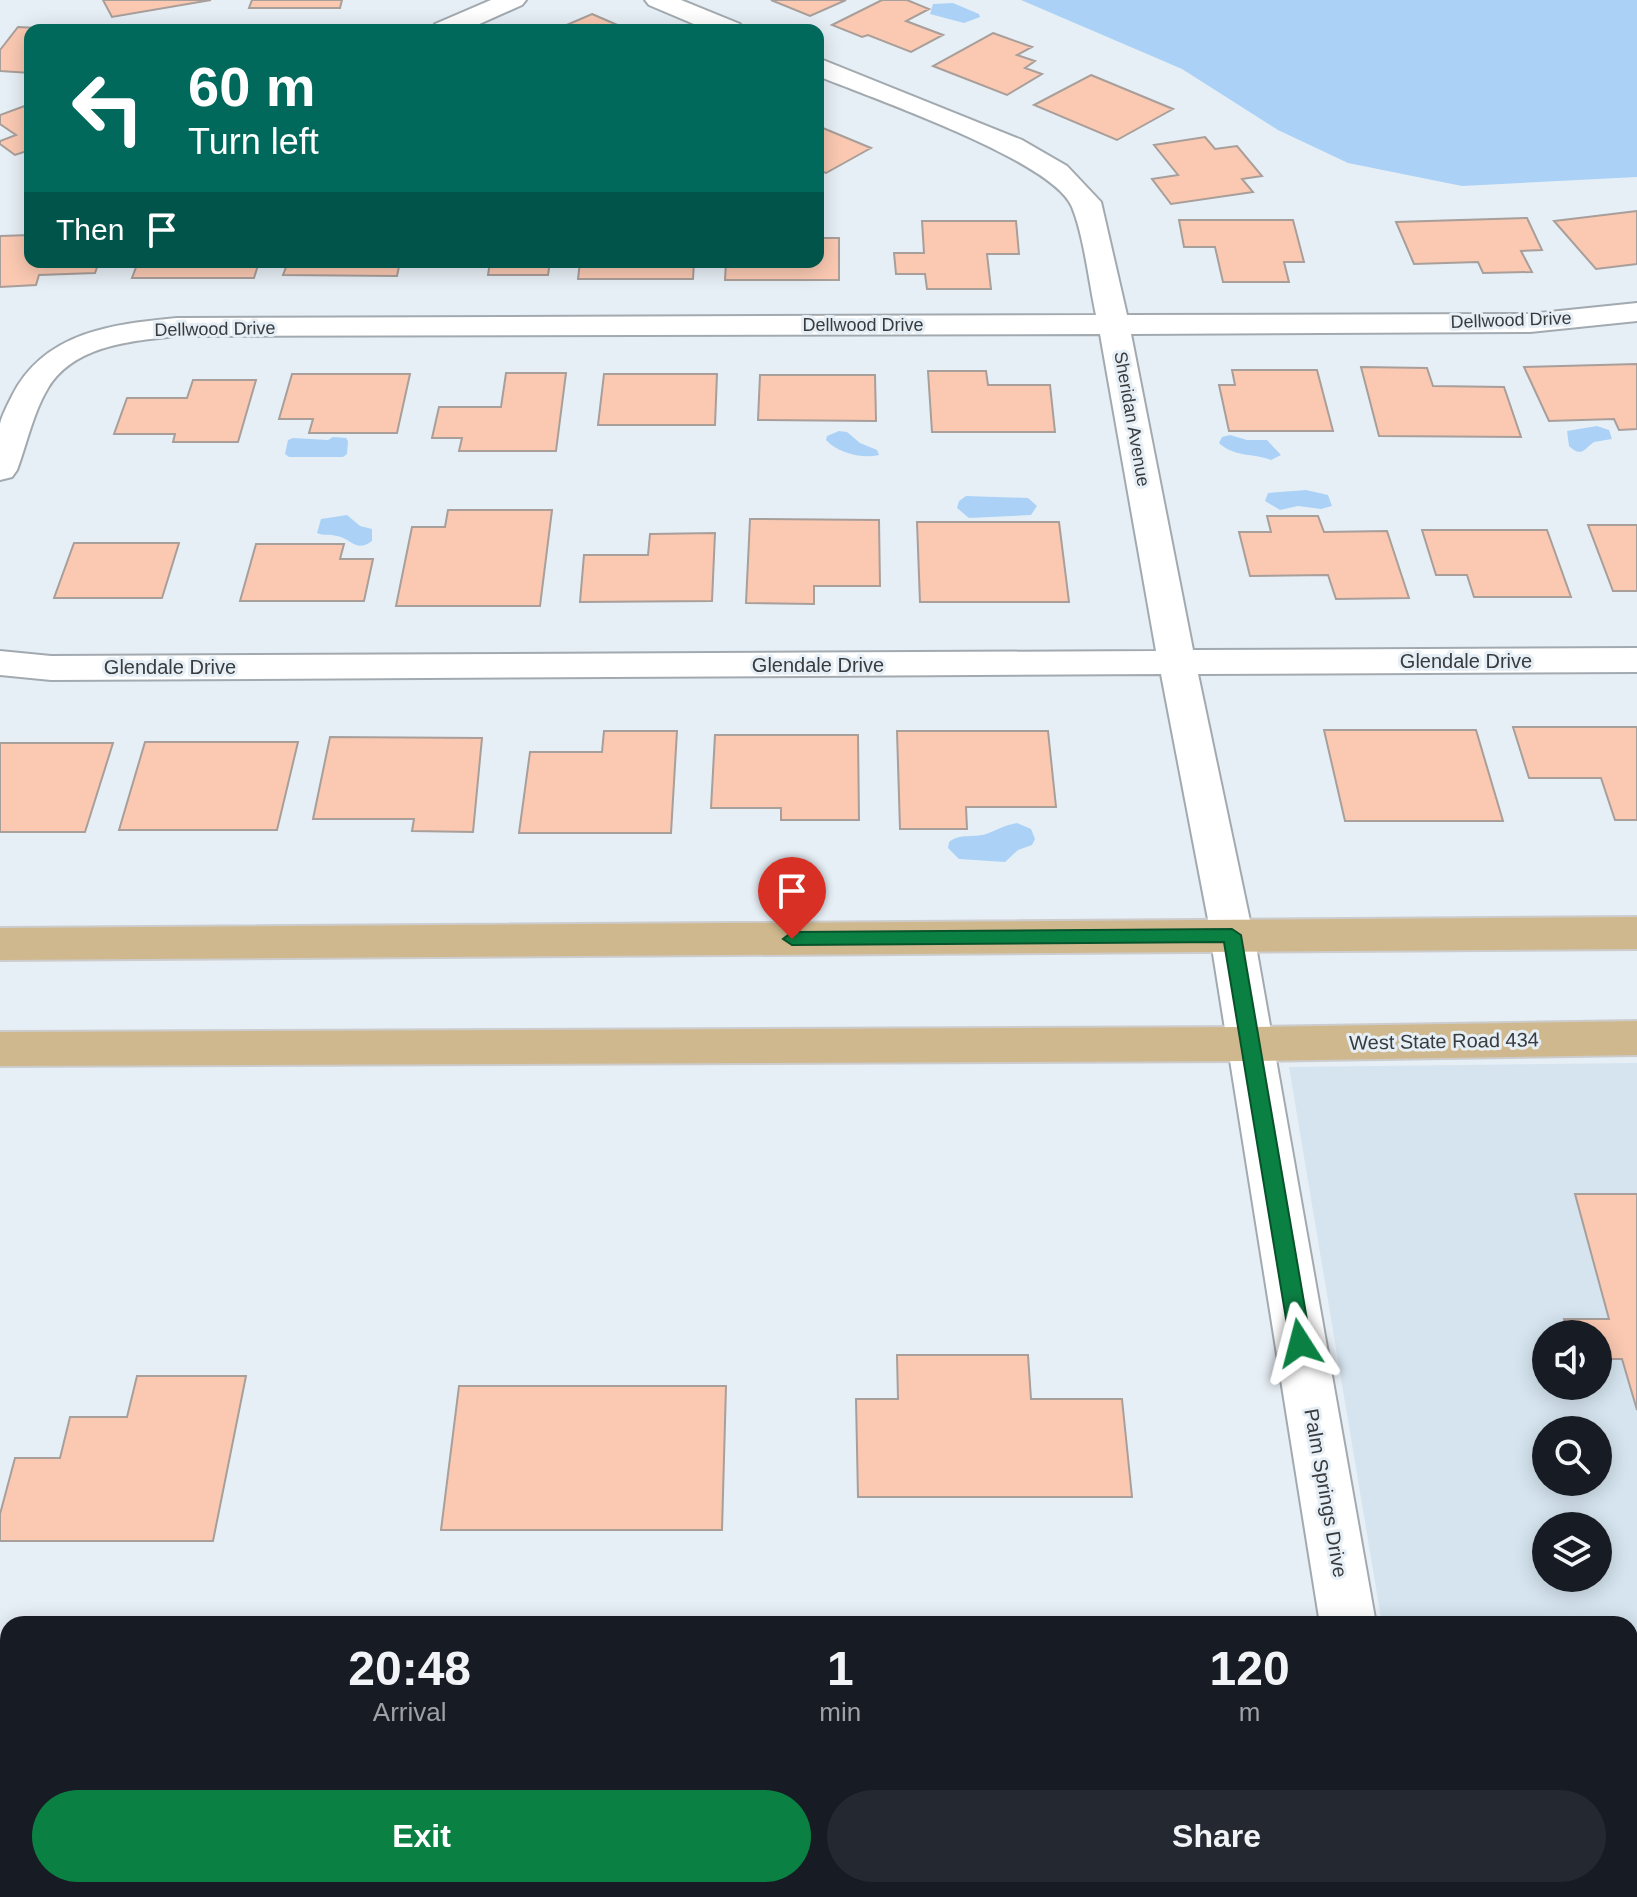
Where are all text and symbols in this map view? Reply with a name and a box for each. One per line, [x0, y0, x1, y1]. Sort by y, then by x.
text: 60 m [188, 55, 316, 118]
icon: left [56, 56, 160, 160]
text: Turn left [188, 121, 319, 162]
icon: arrive [140, 208, 184, 252]
text: Then [56, 213, 124, 246]
street label: Dellwood Drive [1450, 308, 1572, 332]
street label: Dellwood Drive [802, 315, 924, 335]
street label: Dellwood Drive [154, 318, 276, 340]
street label: Sheridan Avenue [1110, 350, 1154, 488]
street label: Glendale Drive [1400, 650, 1532, 672]
street label: Glendale Drive [752, 654, 884, 676]
street label: Glendale Drive [104, 656, 236, 678]
pin [758, 857, 826, 939]
icon: arrive [770, 869, 814, 913]
street label: West State Road 434 [1349, 1028, 1539, 1054]
position arrow [1258, 1301, 1342, 1385]
map controls [1532, 1320, 1612, 1592]
button: sound [1532, 1320, 1612, 1400]
street label: Palm Springs Drive [1300, 1407, 1352, 1579]
button: search [1532, 1416, 1612, 1496]
button: layers [1532, 1512, 1612, 1592]
text: 20:48 [348, 1642, 471, 1695]
text: 1 [827, 1642, 854, 1695]
text: 120 [1210, 1642, 1290, 1695]
text: Arrival [373, 1697, 447, 1727]
text: min [819, 1697, 861, 1727]
text: m [1239, 1697, 1260, 1727]
button: Exit [32, 1790, 811, 1882]
button: Share [827, 1790, 1606, 1882]

